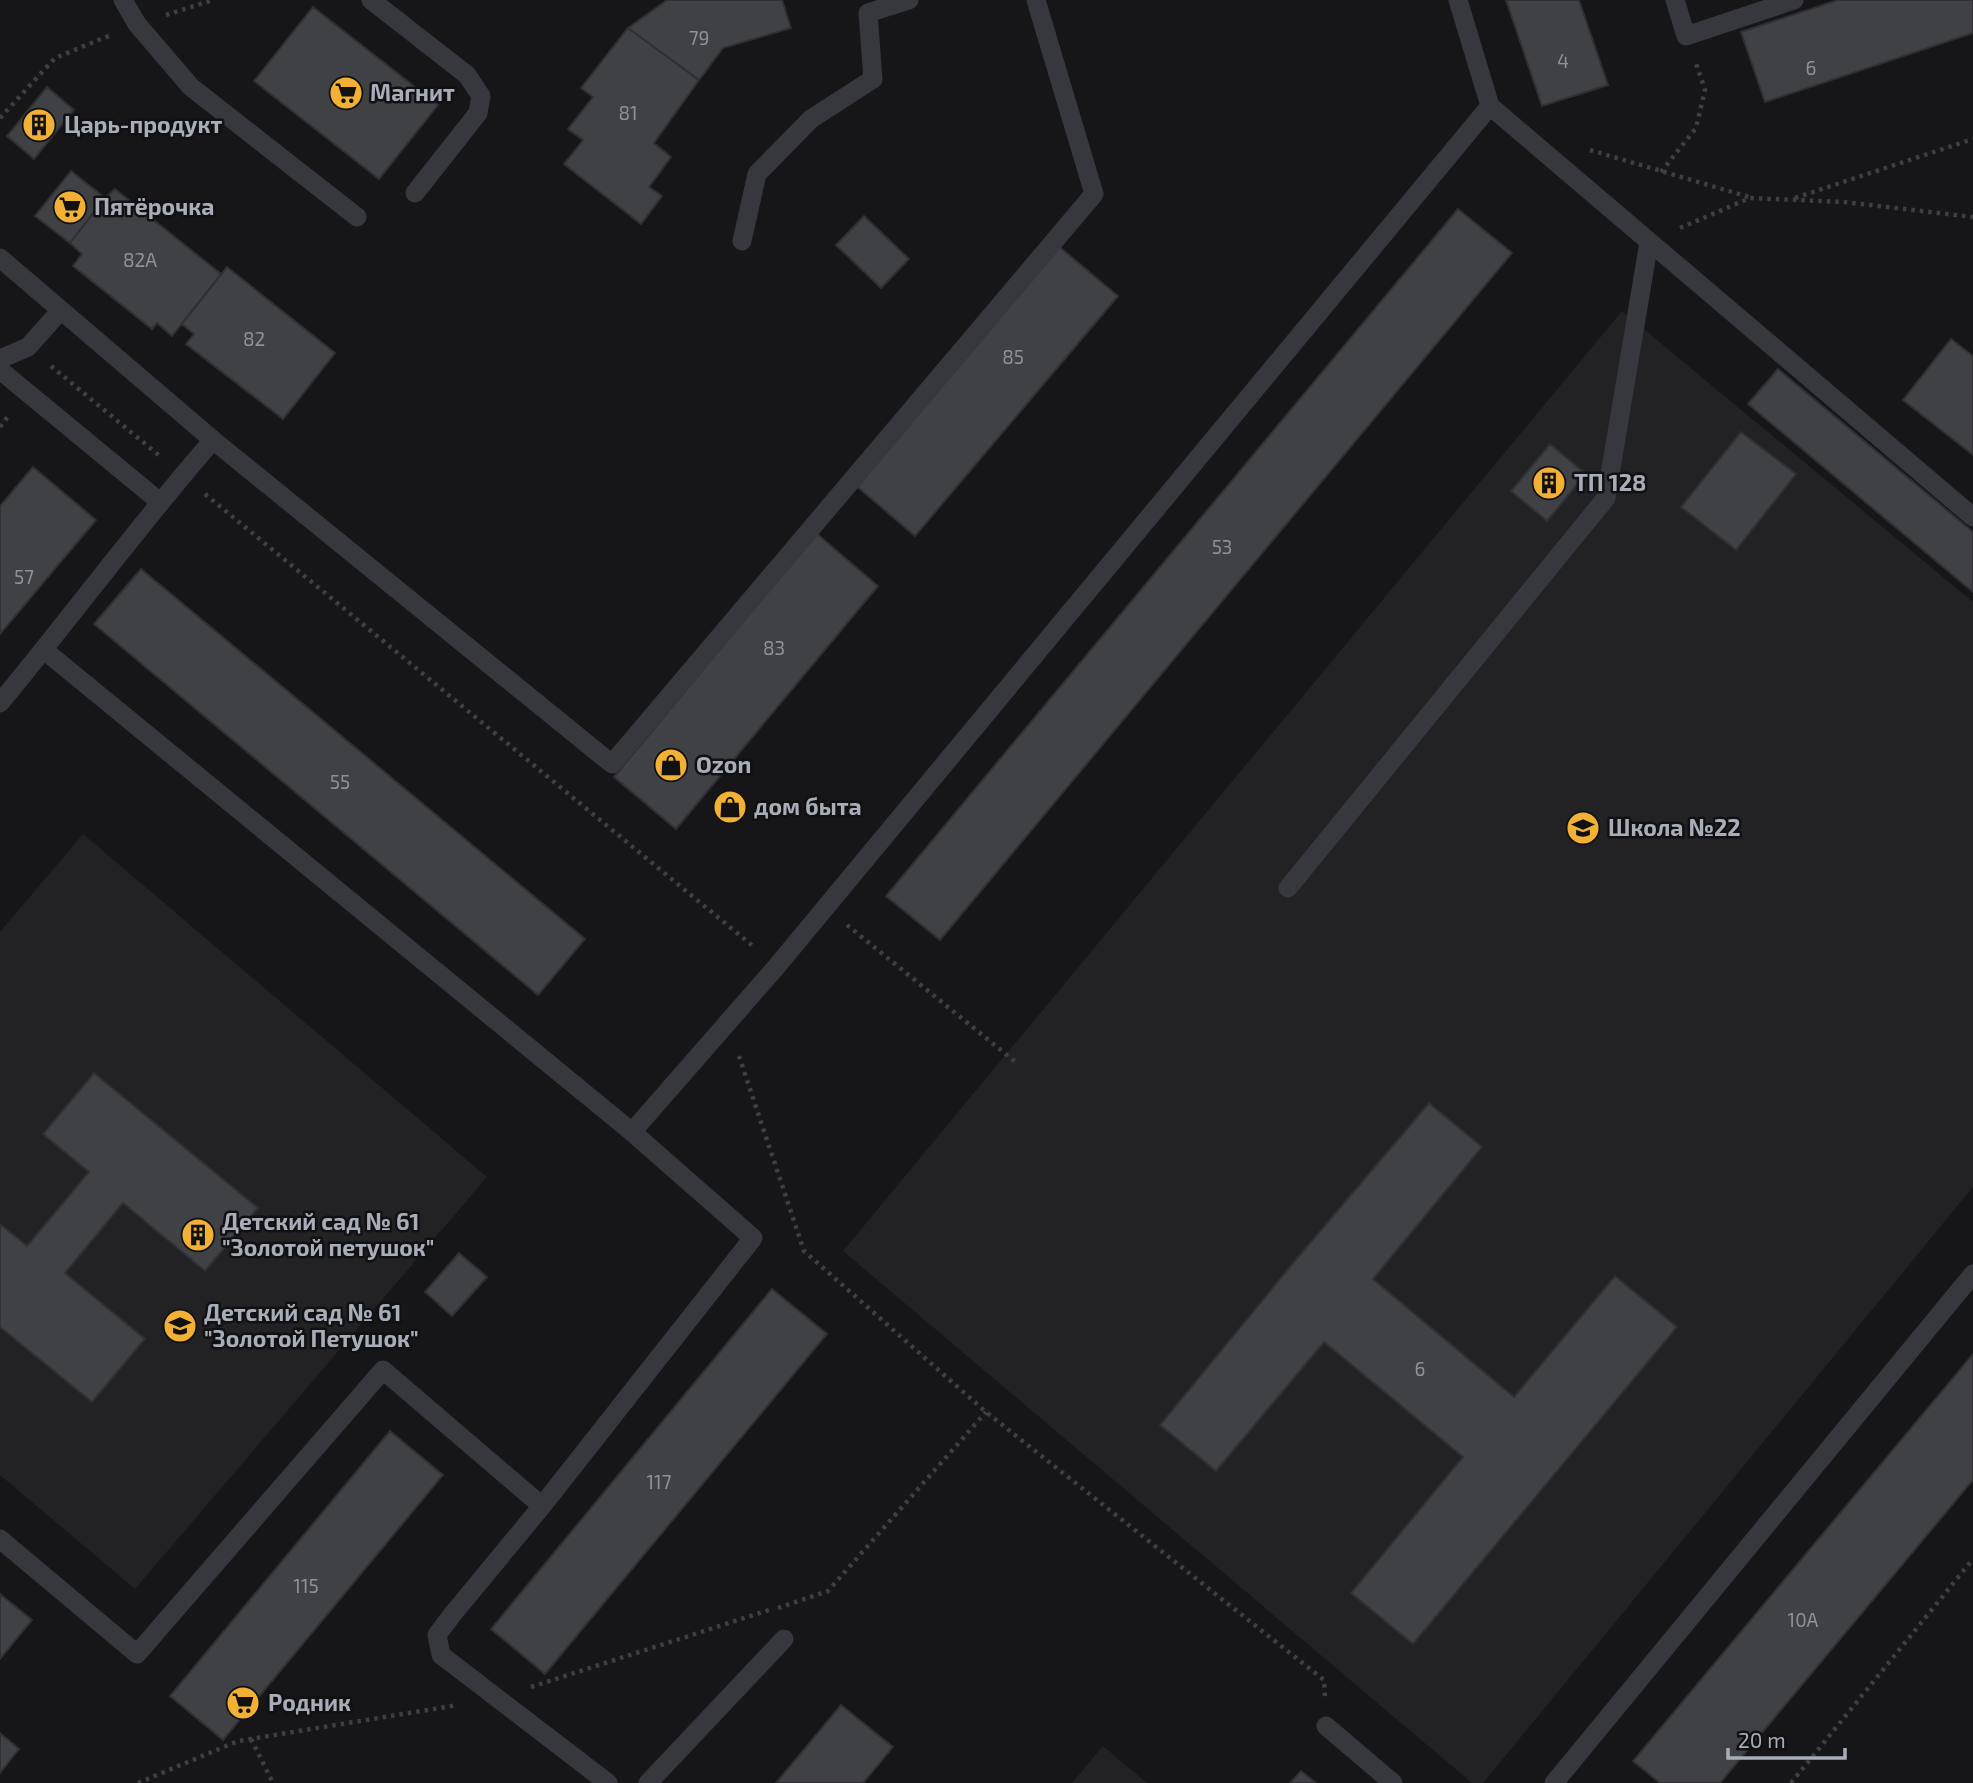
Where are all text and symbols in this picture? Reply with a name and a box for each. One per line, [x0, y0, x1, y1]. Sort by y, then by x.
house number: 79 [689, 26, 709, 49]
house number: 4 [1557, 49, 1569, 72]
house number: 6 [1806, 56, 1816, 79]
supermarket icon: Магнит [327, 74, 365, 112]
place label: Магнит [370, 78, 455, 106]
house number: 81 [618, 101, 638, 124]
building icon: Царь-продукт [20, 106, 58, 144]
place label: Царь-продукт [64, 110, 222, 138]
supermarket icon: Пятёрочка [51, 188, 89, 226]
place label: Пятёрочка [94, 192, 214, 220]
house number: 82А [123, 248, 157, 271]
house number: 82 [243, 327, 265, 350]
house number: 85 [1002, 345, 1024, 368]
building icon: ТП 128 [1530, 464, 1568, 502]
place label: ТП 128 [1574, 468, 1646, 496]
house number: 53 [1212, 535, 1232, 558]
house number: 57 [14, 565, 34, 588]
house number: 83 [763, 636, 785, 659]
shop icon: Ozon [652, 746, 690, 784]
place label: Ozon [696, 750, 751, 778]
house number: 55 [330, 770, 350, 793]
shop icon: дом быта [711, 788, 749, 826]
place label: дом быта [754, 792, 862, 820]
school or university icon: Школа №22 [1564, 809, 1602, 847]
place label: Школа №22 [1608, 813, 1741, 841]
place label: Детский сад № 61 "Золотой петушок" [222, 1207, 434, 1261]
building icon: Детский сад № 61 "Золотой петушок" [179, 1216, 217, 1254]
place label: Детский сад № 61 "Золотой Петушок" [204, 1298, 419, 1352]
school or university icon: Детский сад № 61 "Золотой Петушок" [161, 1307, 199, 1345]
house number: 6 [1415, 1357, 1425, 1380]
house number: 117 [647, 1470, 672, 1493]
house number: 115 [293, 1574, 319, 1597]
house number: 10А [1788, 1608, 1819, 1631]
supermarket icon: Родник [224, 1684, 262, 1722]
place label: Родник [268, 1688, 351, 1716]
scale bar [1728, 1716, 1845, 1760]
text: 20 m [1738, 1727, 1786, 1752]

